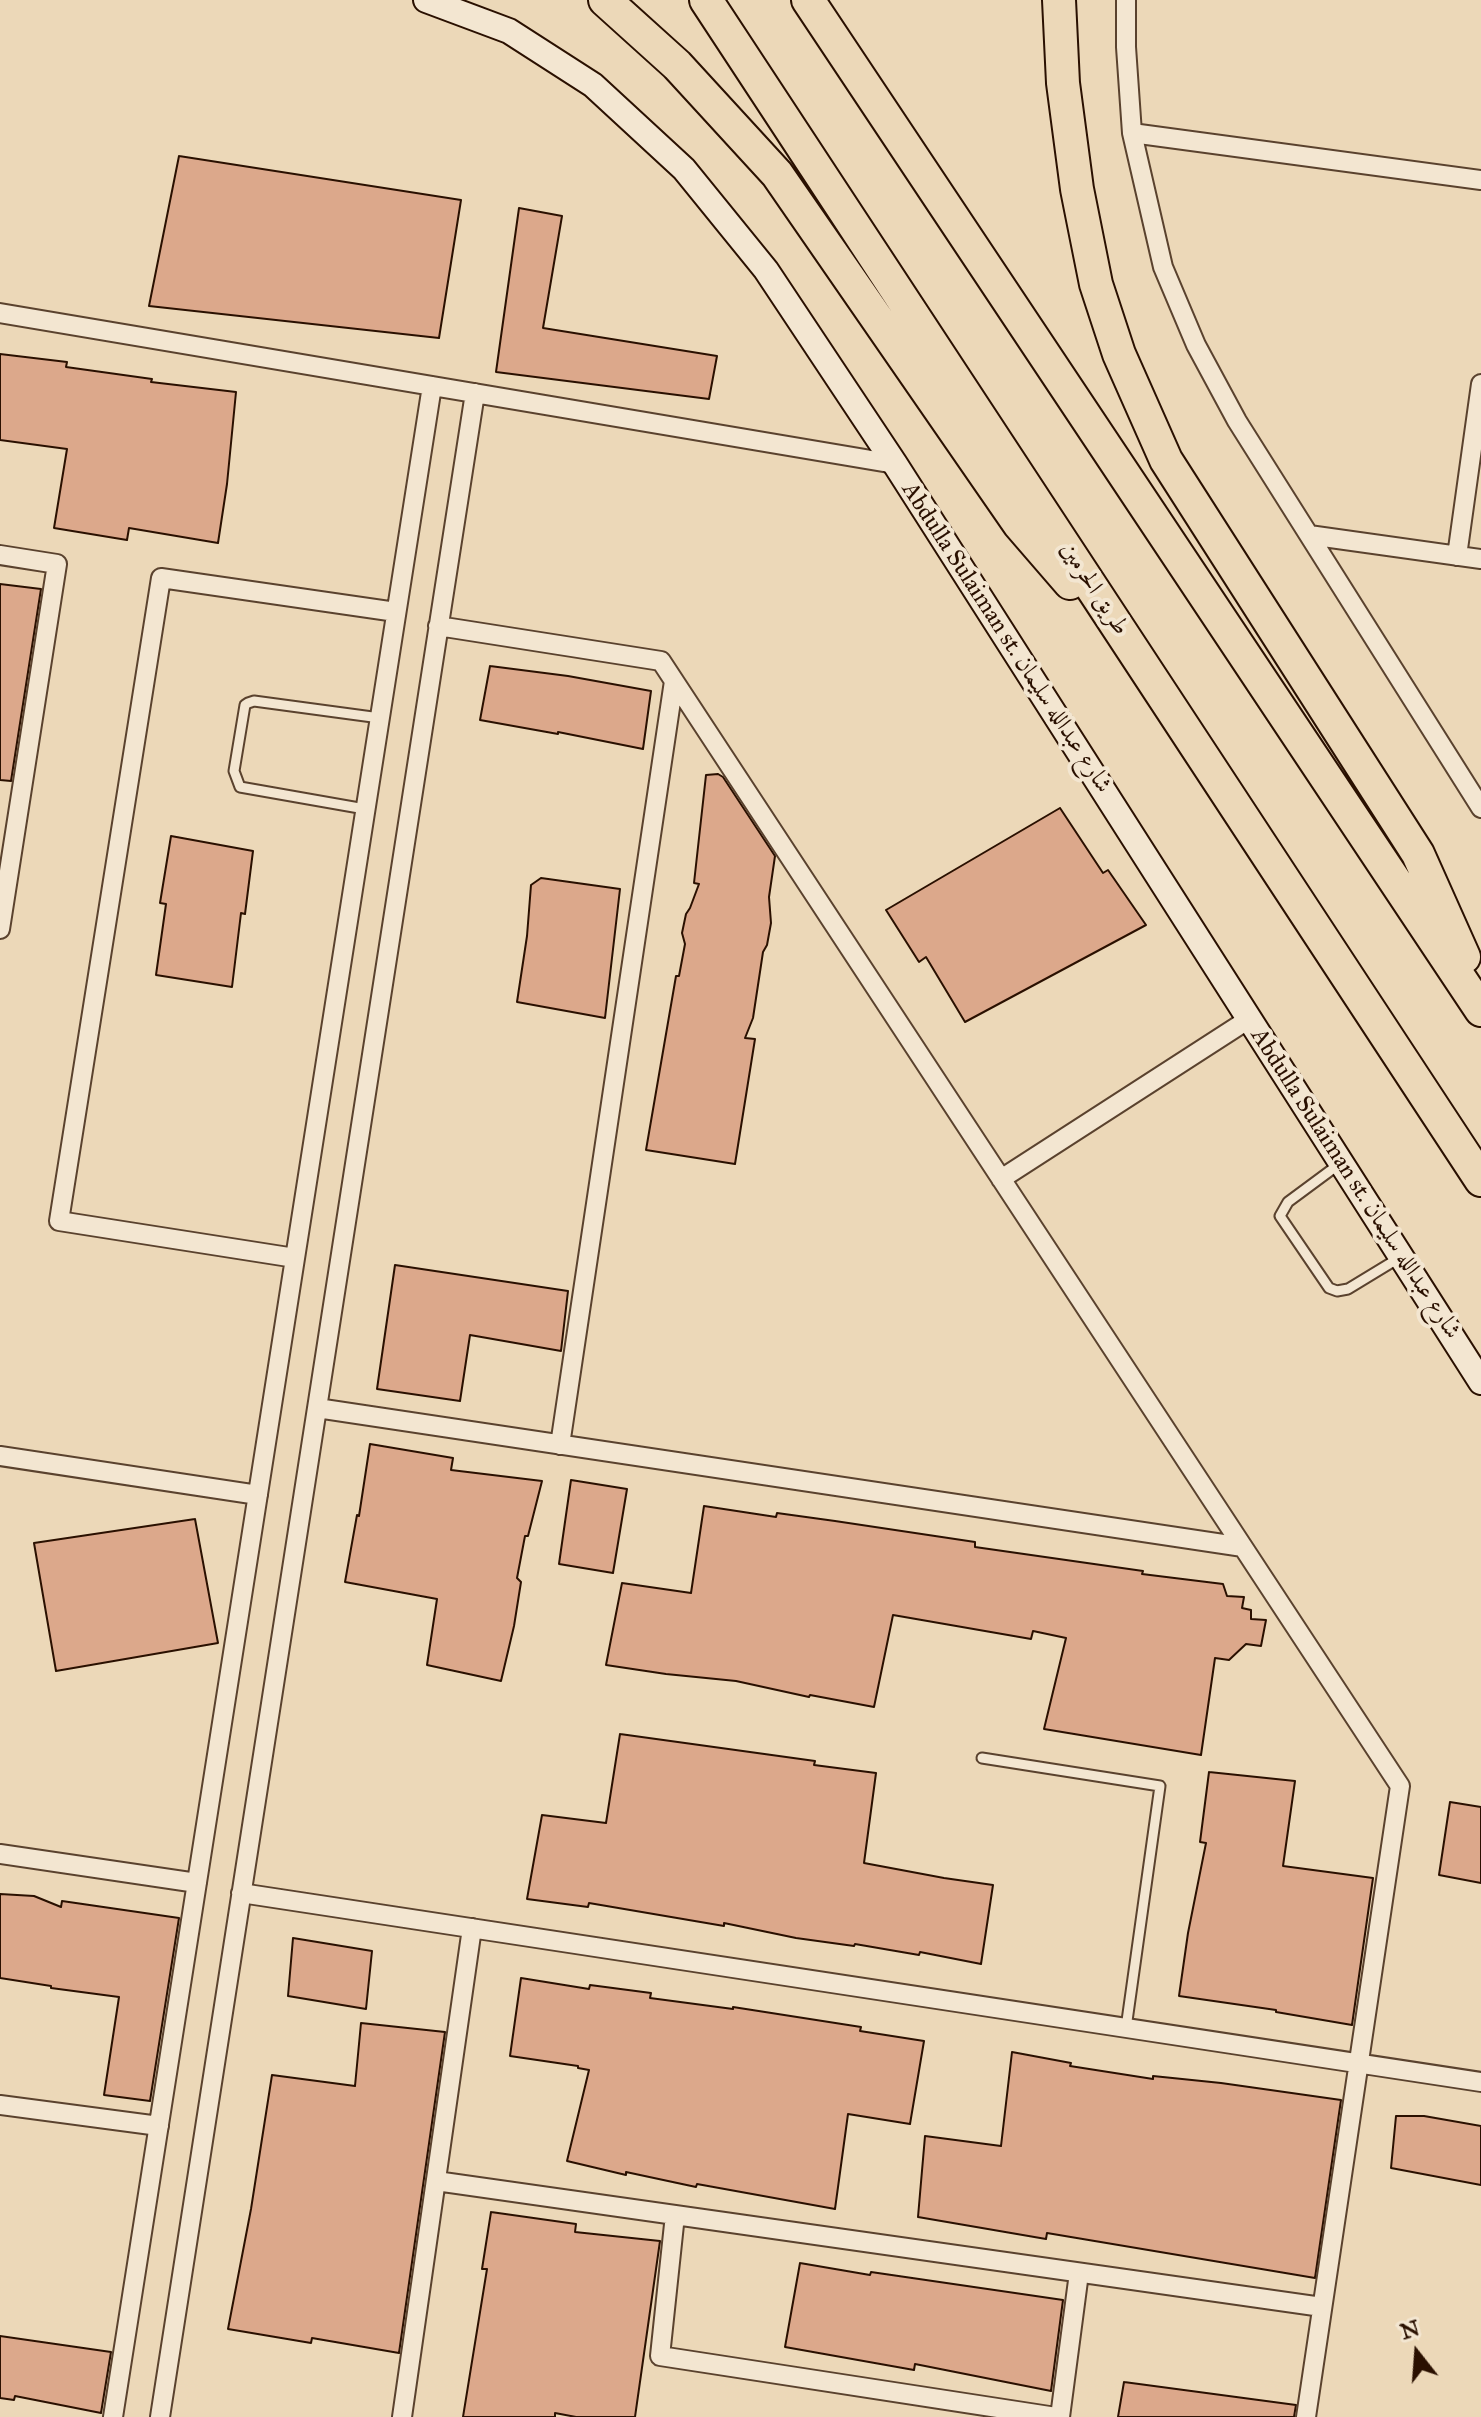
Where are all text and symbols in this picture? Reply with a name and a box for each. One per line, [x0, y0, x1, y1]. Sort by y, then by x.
street label: Abdulla Sulaiman st. شارع عبدالله سليمان [895, 477, 1117, 799]
street label: طريق الحرمين [1053, 537, 1135, 641]
street label: Abdulla Sulaiman st. شارع عبدالله سليمان [1244, 1023, 1466, 1345]
north arrow [1377, 2313, 1457, 2393]
text: N [1397, 2314, 1423, 2345]

